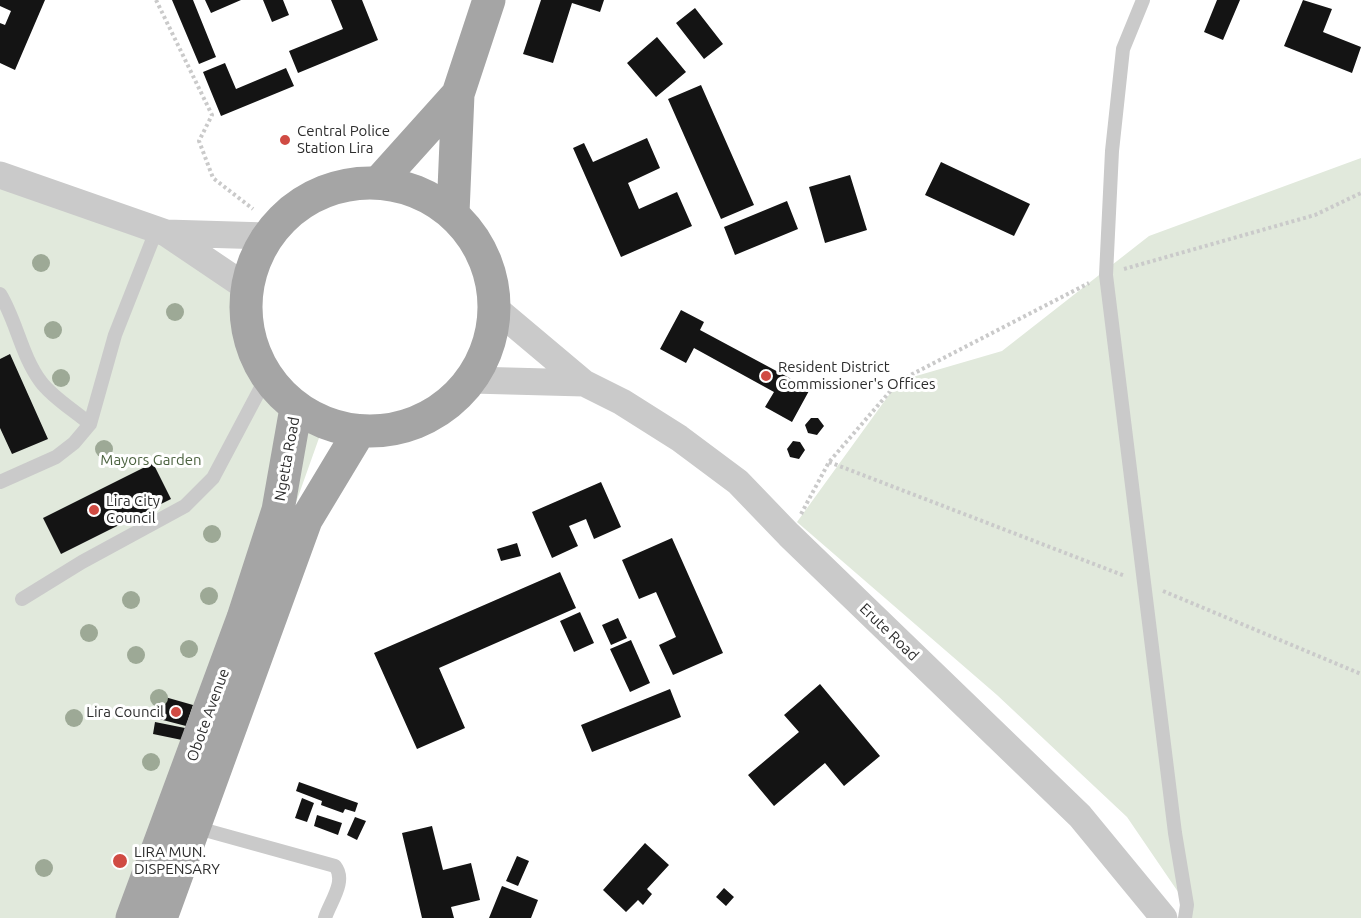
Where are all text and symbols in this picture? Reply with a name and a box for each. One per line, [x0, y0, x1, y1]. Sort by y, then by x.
place label: Central Police Station Lira [297, 122, 390, 157]
marker: Central Police Station Lira [278, 133, 292, 147]
place label: Resident District Commissioner's Offices [778, 358, 935, 393]
marker: Resident District Commissioner's Offices [759, 369, 773, 383]
street label: Ngetta Road [271, 416, 303, 502]
park label: Mayors Garden [100, 451, 202, 469]
place label: Lira City Council [106, 492, 160, 527]
marker: Lira City Council [87, 503, 101, 517]
street label: Erute Road [856, 600, 922, 664]
street label: Obote Avenue [183, 666, 233, 764]
place label: Lira Council [86, 703, 164, 721]
marker: Lira Council [169, 705, 183, 719]
place label: LIRA MUN. DISPENSARY [134, 843, 220, 878]
marker: LIRA MUN. DISPENSARY [111, 852, 129, 870]

